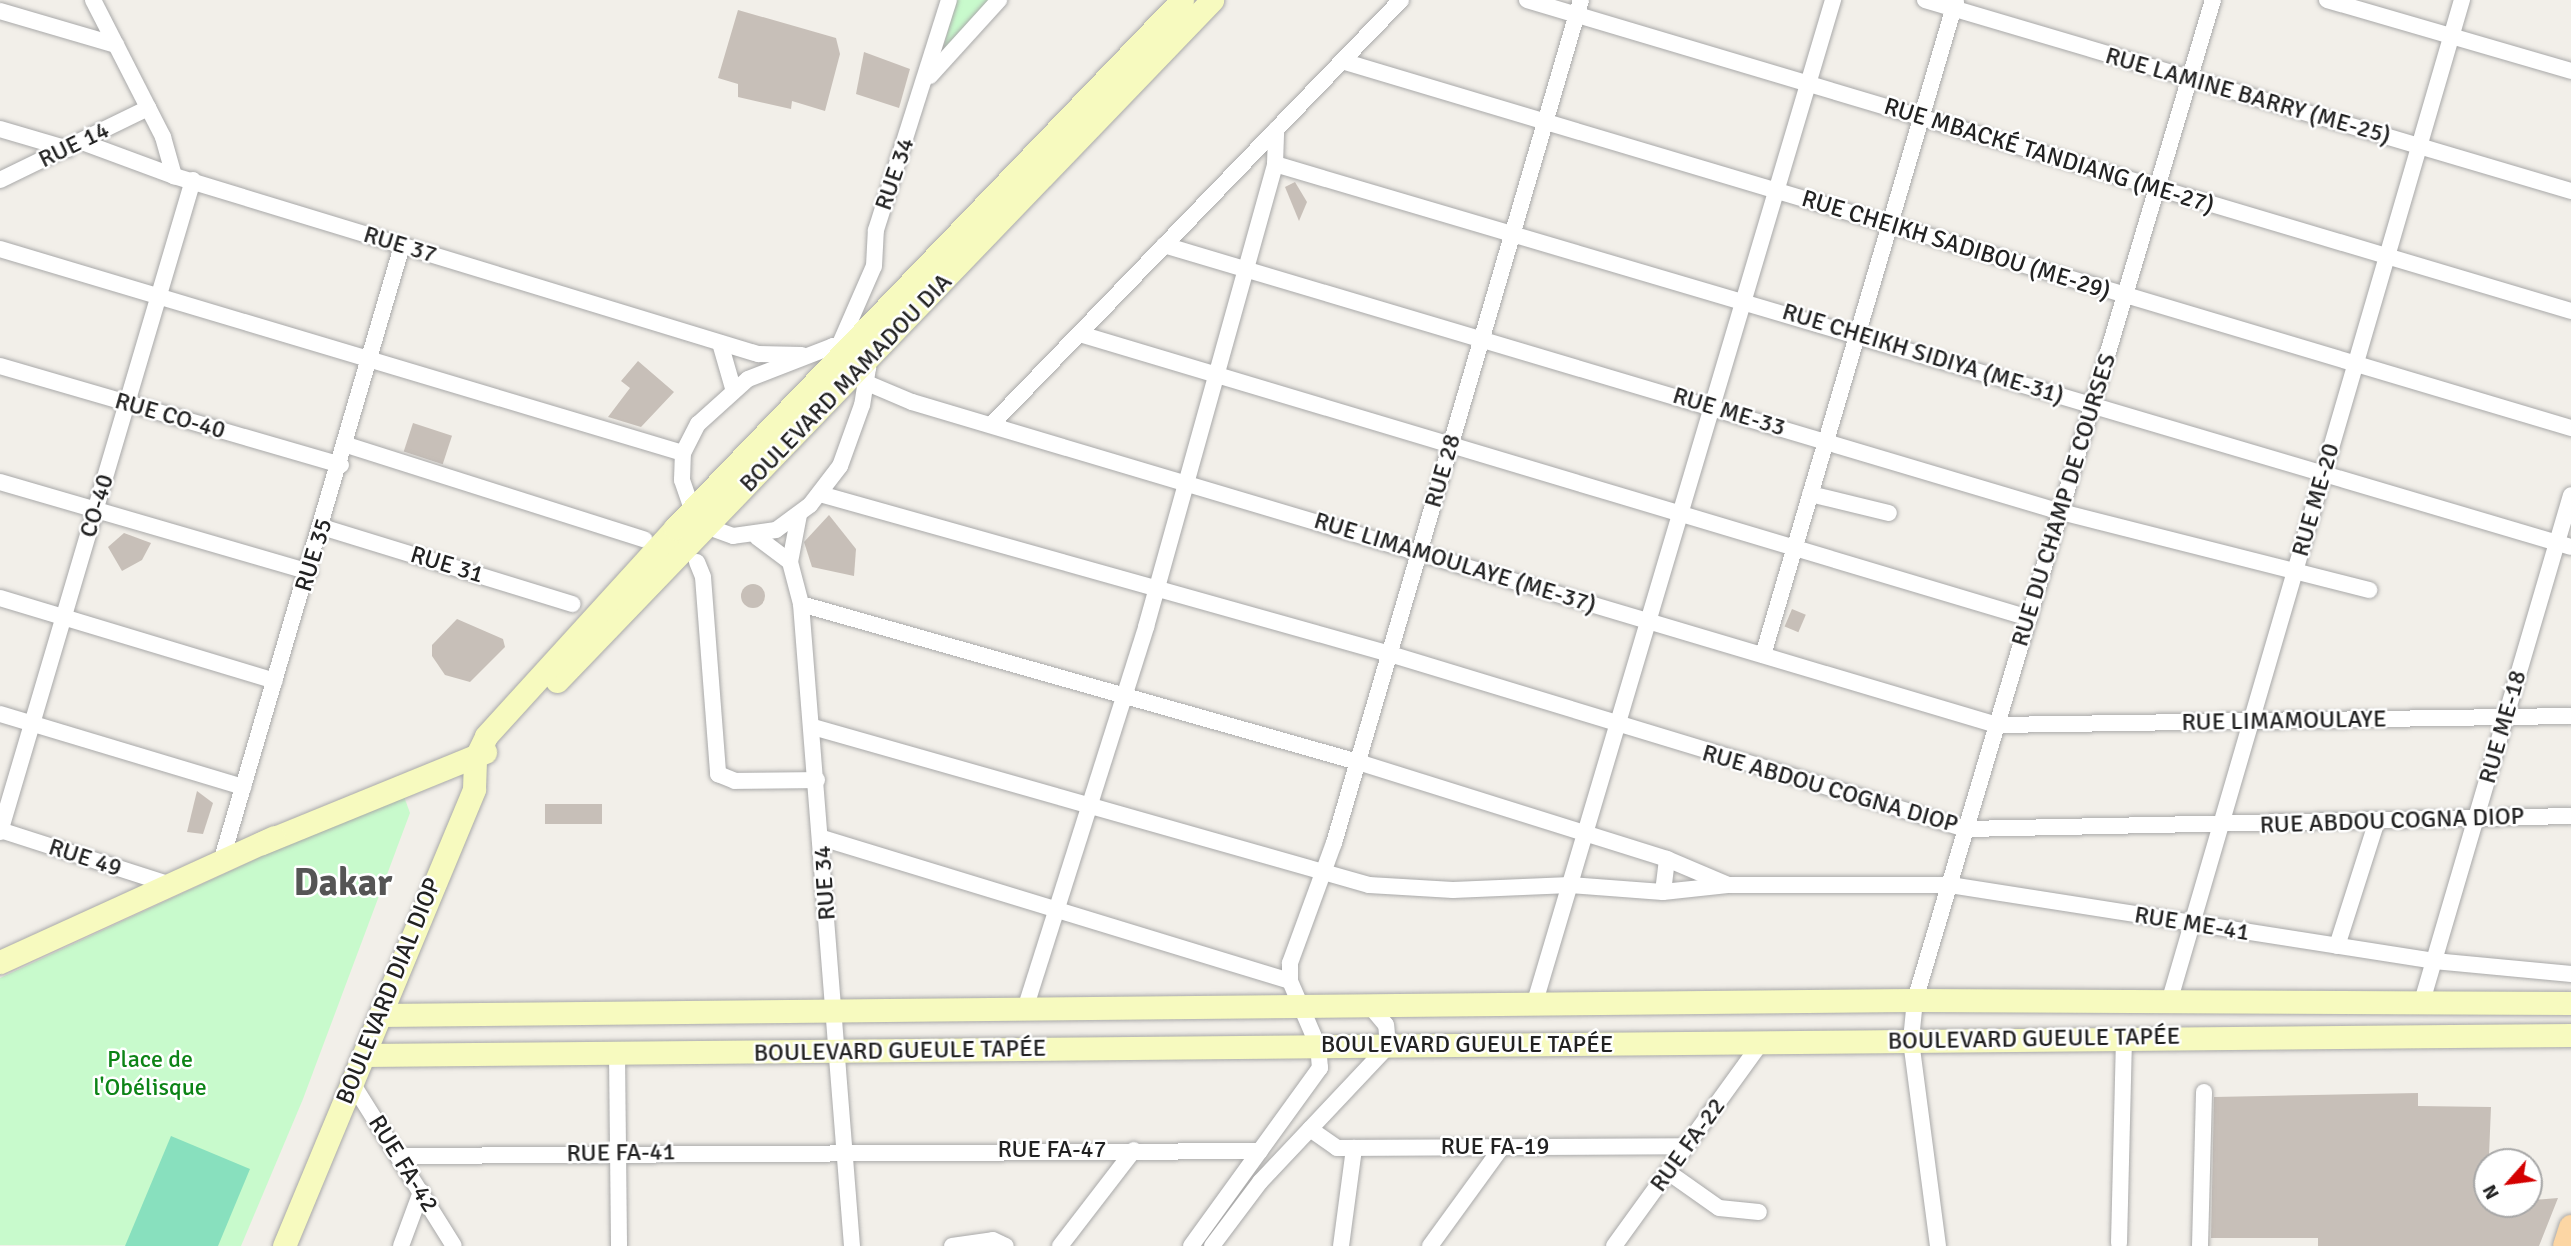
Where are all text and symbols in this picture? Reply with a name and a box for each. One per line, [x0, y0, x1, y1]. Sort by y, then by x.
street label: RUE LAMINE BARRY (ME-25) [2102, 41, 2394, 151]
street label: RUE MBACKÉ TANDIANG (ME-27) [1880, 92, 2218, 220]
street label: RUE 14 [34, 116, 114, 174]
street label: RUE 34 [869, 134, 921, 214]
street label: RUE CHEIKH SADIBOU (ME-29) [1798, 184, 2114, 306]
street label: RUE 37 [360, 220, 440, 270]
street label: BOULEVARD MAMADOU DIA [734, 268, 958, 498]
street label: RUE CHEIKH SIDIYA (ME-31) [1779, 297, 2067, 411]
street label: RUE DU CHAMP DE COURSES [2006, 350, 2122, 650]
street label: RUE ME-33 [1669, 381, 1789, 443]
street label: RUE CO-40 [112, 387, 228, 445]
street label: RUE 28 [1419, 431, 1467, 511]
street label: RUE ME-20 [2286, 440, 2346, 560]
street label: CO-40 [74, 471, 120, 541]
street label: RUE LIMAMOULAYE (ME-37) [1310, 506, 1600, 620]
street label: RUE 35 [289, 515, 339, 595]
street label: RUE 31 [407, 540, 487, 590]
street label: RUE ME-18 [2473, 667, 2533, 787]
street label: RUE LIMAMOULAYE [2181, 705, 2387, 737]
street label: RUE ABDOU COGNA DIOP [1699, 739, 1961, 839]
street label: RUE ABDOU COGNA DIOP [2259, 802, 2525, 840]
street label: RUE 49 [45, 833, 125, 883]
street label: RUE 34 [808, 845, 842, 921]
district label: Dakar [294, 860, 392, 906]
street label: BOULEVARD DIAL DIOP [330, 874, 448, 1108]
street label: RUE ME-41 [2132, 901, 2252, 947]
street label: BOULEVARD GUEULE TAPÉE [1887, 1022, 2181, 1056]
street label: BOULEVARD GUEULE TAPÉE [1321, 1031, 1613, 1059]
street label: BOULEVARD GUEULE TAPÉE [753, 1034, 1047, 1068]
park label: Place de l'Obélisque [93, 1046, 207, 1102]
street label: RUE FA-22 [1644, 1092, 1732, 1198]
street label: RUE FA-42 [362, 1110, 444, 1218]
street label: RUE FA-19 [1440, 1133, 1550, 1161]
street label: RUE FA-47 [997, 1136, 1107, 1164]
street label: RUE FA-41 [566, 1138, 676, 1168]
north arrow [2473, 1148, 2543, 1218]
text: N [2478, 1180, 2505, 1203]

